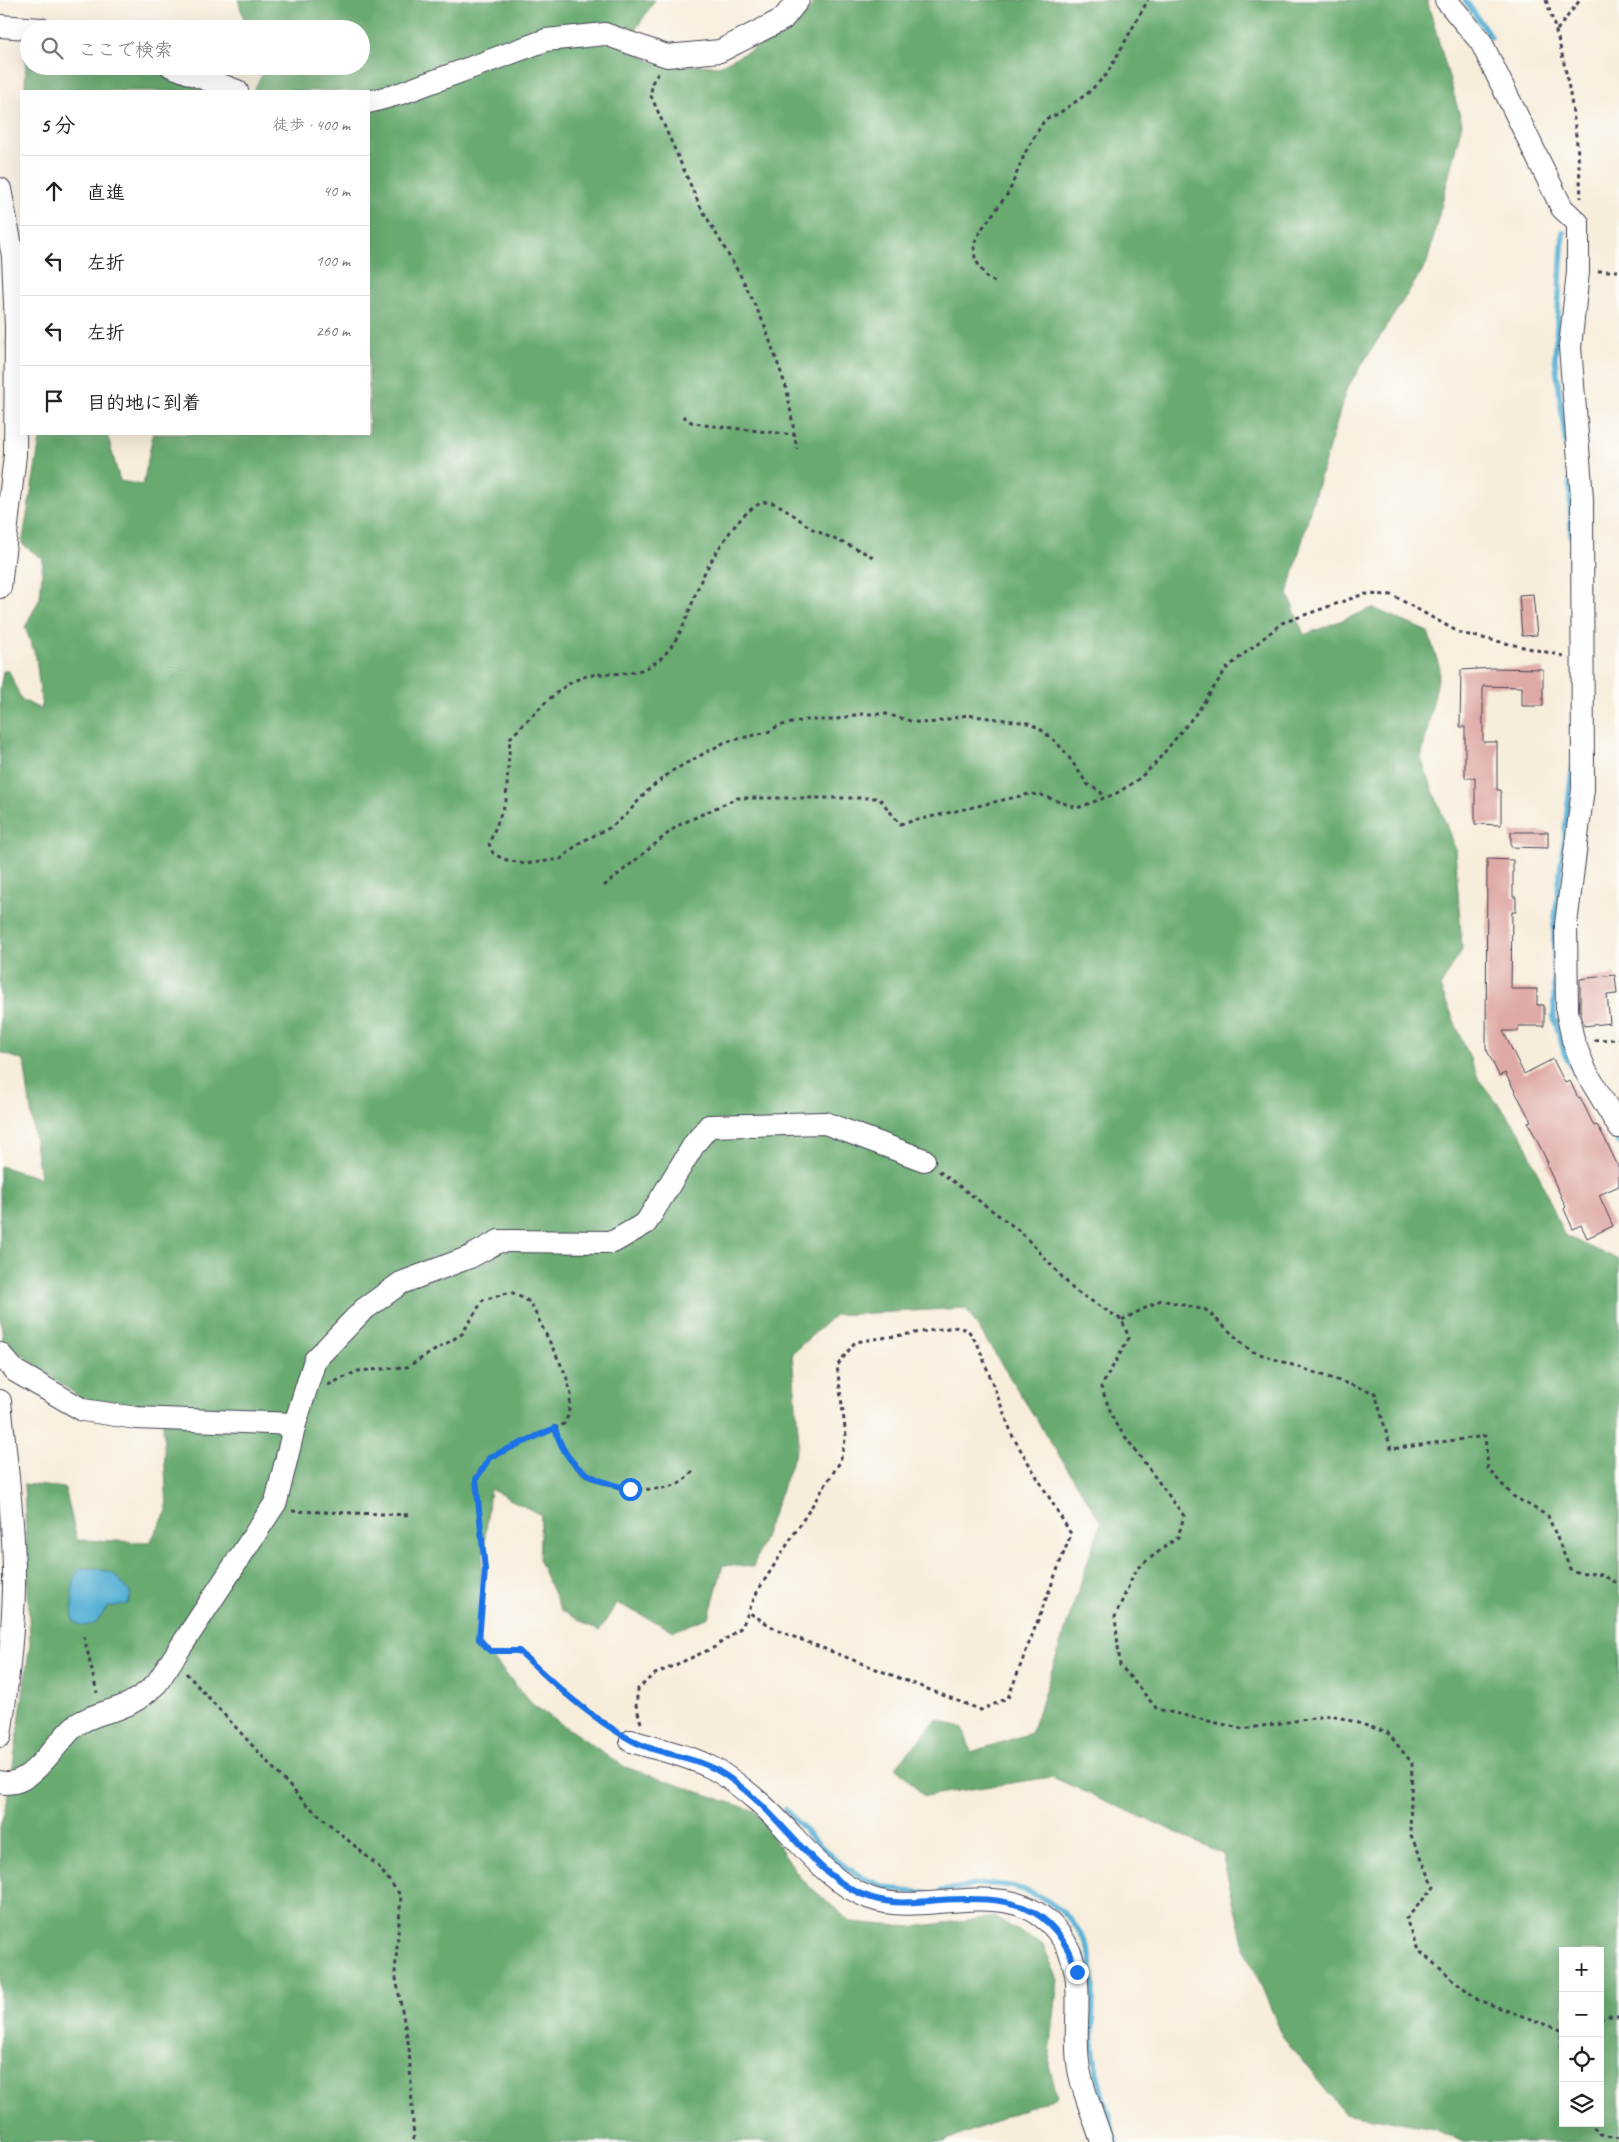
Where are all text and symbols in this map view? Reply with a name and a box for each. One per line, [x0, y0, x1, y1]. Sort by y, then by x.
search box [20, 20, 370, 75]
icon: search [38, 34, 66, 62]
text: ここで検索 [78, 38, 173, 62]
text: 5 分 [40, 112, 75, 138]
text: 徒歩 · 400 m [273, 115, 350, 135]
icon: ahead [40, 177, 68, 205]
text: 直進 [87, 181, 125, 205]
text: 40 m [323, 181, 350, 201]
icon: left [40, 247, 68, 275]
text: 左折 [87, 251, 125, 275]
text: 100 m [316, 251, 350, 271]
icon: left [40, 317, 68, 345]
text: 左折 [87, 321, 125, 345]
text: 260 m [316, 321, 350, 341]
icon: arrive [40, 387, 68, 415]
text: 目的地に到着 [87, 391, 201, 415]
route start [619, 1478, 642, 1501]
map controls [1559, 1947, 1604, 2127]
button: + [1559, 1947, 1604, 1992]
route end [1066, 1961, 1089, 1984]
button: − [1559, 1992, 1604, 2037]
button: locate [1559, 2037, 1604, 2082]
button: layers [1559, 2082, 1604, 2127]

